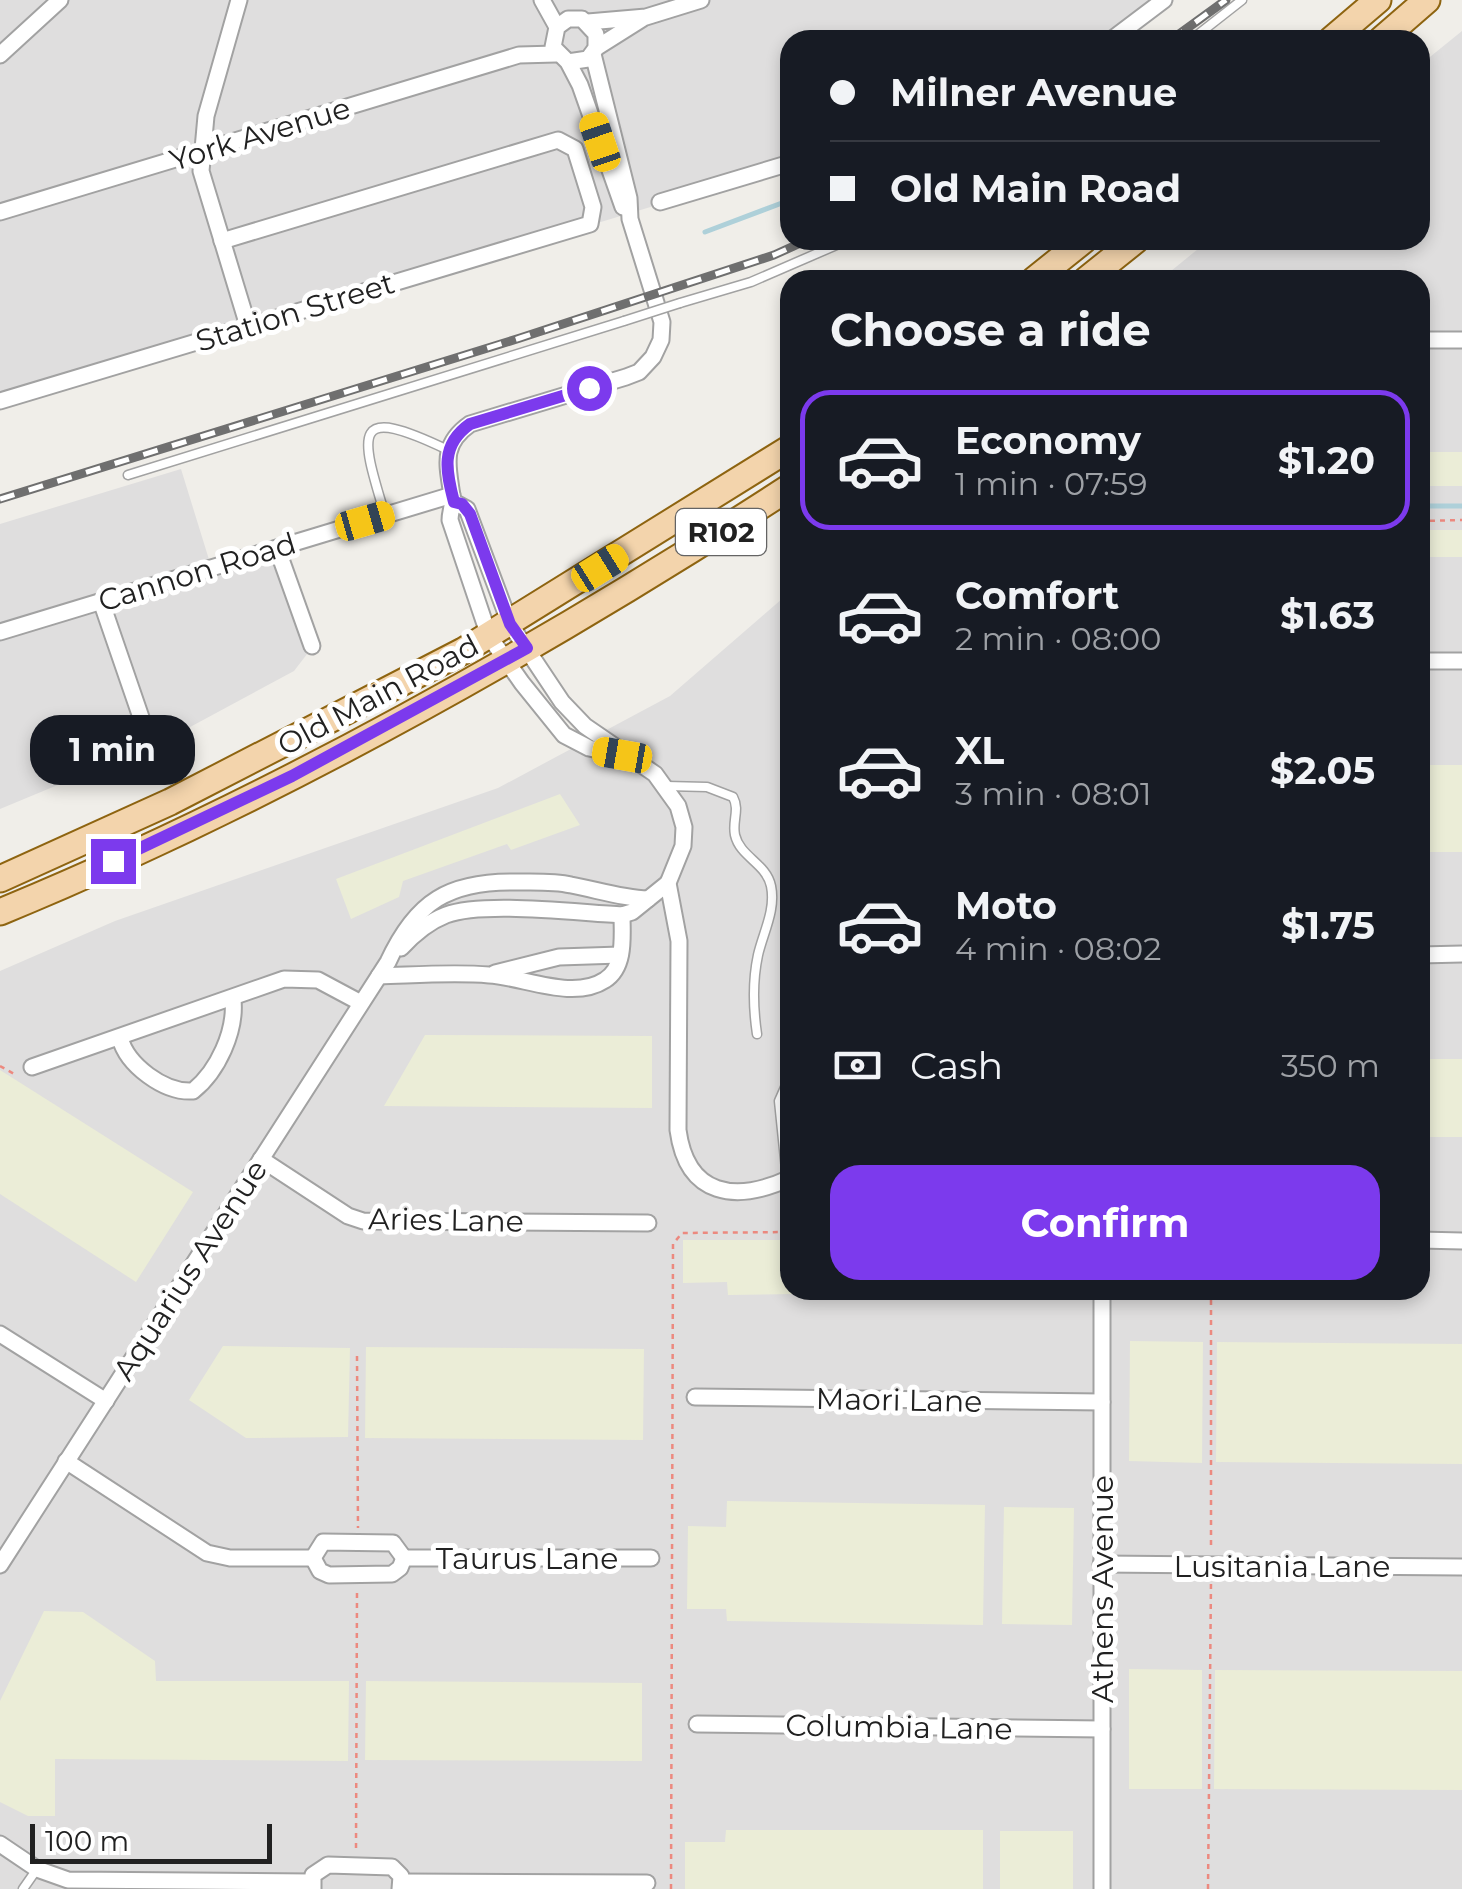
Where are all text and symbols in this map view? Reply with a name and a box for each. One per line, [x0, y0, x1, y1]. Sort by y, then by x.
text: Milner Avenue [890, 69, 1177, 116]
street label: York Avenue [165, 89, 355, 179]
car [576, 109, 624, 175]
text: Old Main Road [890, 165, 1181, 212]
street label: Station Street [191, 264, 399, 360]
text: Choose a ride [830, 302, 1151, 357]
route start [567, 366, 612, 411]
icon: car [835, 415, 925, 505]
text: Economy [955, 417, 1141, 464]
text: $1.20 [1278, 437, 1375, 484]
text: 1 min · 07:59 [955, 464, 1148, 503]
car [332, 498, 398, 544]
road number: R102 [676, 509, 766, 555]
street label: Cannon Road [94, 524, 300, 620]
car [567, 539, 633, 597]
icon: car [835, 570, 925, 660]
text: Comfort [955, 572, 1119, 619]
text: $1.63 [1280, 592, 1375, 639]
text: 2 min · 08:00 [955, 619, 1161, 658]
street label: Old Main Road [271, 626, 485, 764]
callout: 1 min [31, 716, 196, 786]
icon: car [835, 725, 925, 815]
text: XL [955, 727, 1004, 774]
text: 1 min [69, 730, 156, 769]
car [590, 735, 654, 775]
text: $2.05 [1270, 747, 1375, 794]
text: 3 min · 08:01 [955, 774, 1152, 813]
route end [91, 839, 136, 884]
icon: car [835, 880, 925, 970]
text: Moto [955, 882, 1057, 929]
text: $1.75 [1281, 902, 1375, 949]
text: 4 min · 08:02 [955, 929, 1161, 968]
icon: cash [830, 1038, 885, 1093]
text: Cash [910, 1042, 1003, 1089]
text: 350 m [1281, 1046, 1380, 1085]
street label: Aquarius Avenue [105, 1153, 275, 1387]
button: Confirm [830, 1165, 1380, 1280]
street label: Aries Lane [368, 1200, 524, 1240]
street label: Maori Lane [815, 1380, 983, 1420]
street label: Athens Avenue [1084, 1475, 1121, 1703]
street label: Taurus Lane [436, 1540, 618, 1577]
street label: Lusitania Lane [1173, 1548, 1391, 1585]
street label: Columbia Lane [785, 1707, 1013, 1747]
scale bar [30, 1819, 272, 1864]
text: 100 m [45, 1824, 129, 1858]

